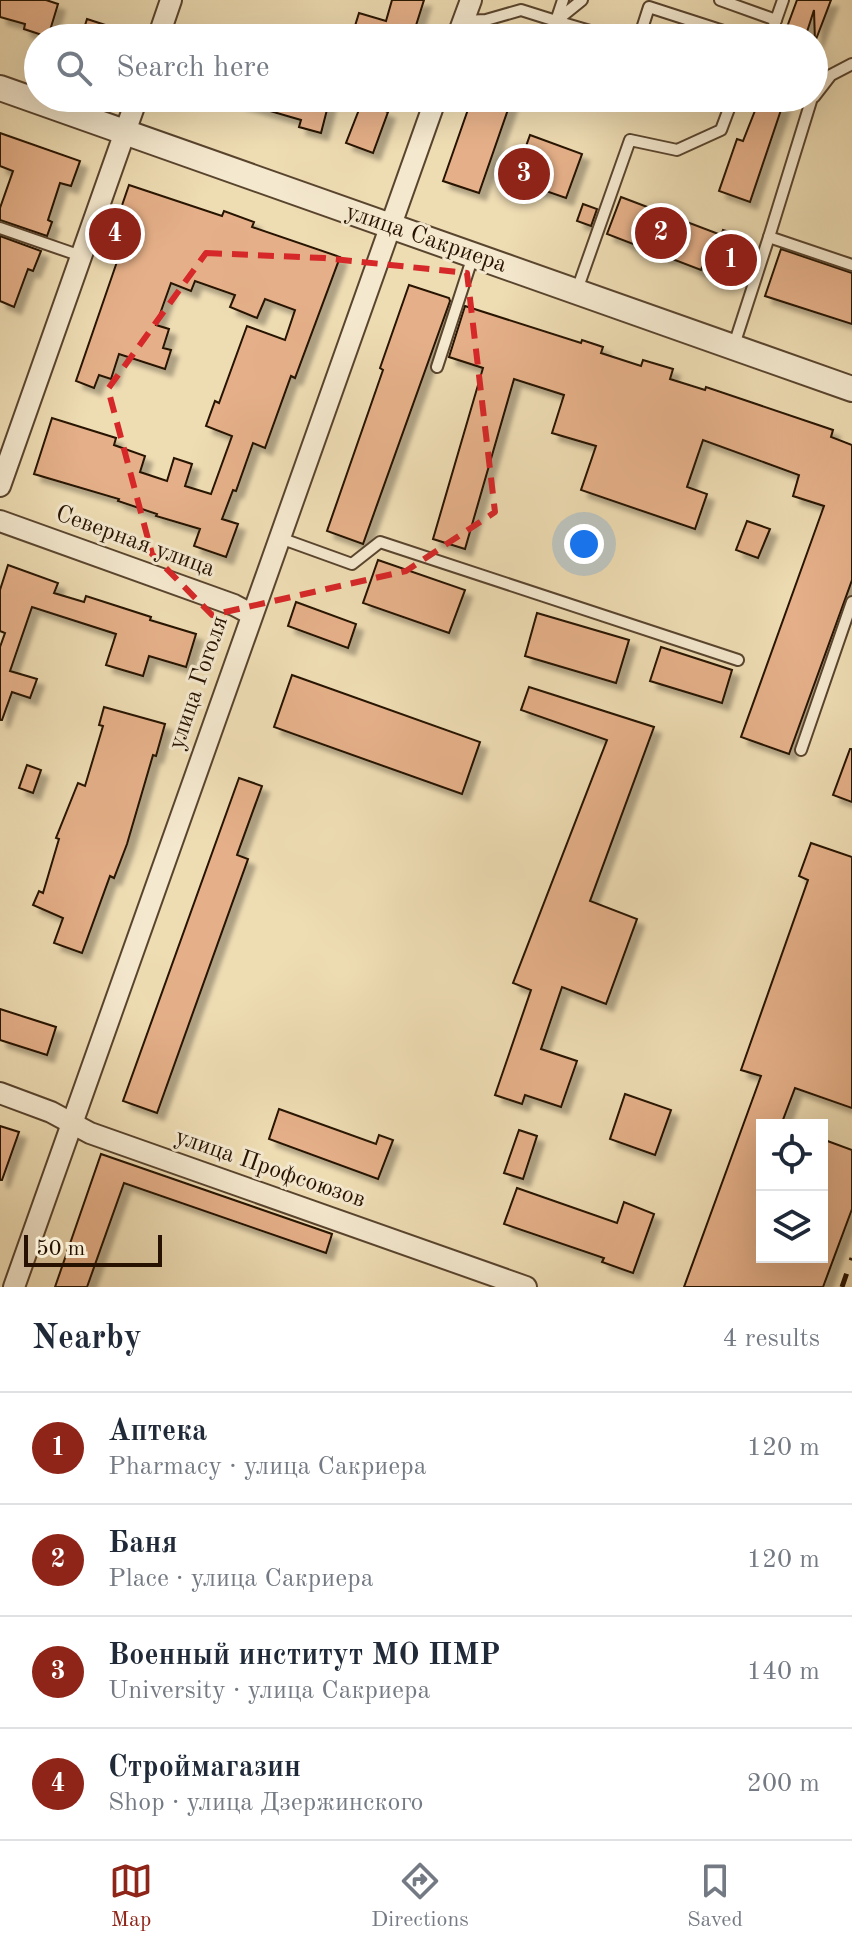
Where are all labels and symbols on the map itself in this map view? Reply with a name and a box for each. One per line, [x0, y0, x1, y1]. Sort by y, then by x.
pin: 3 [498, 144, 550, 204]
street label: улица Сакриера [342, 200, 510, 278]
pin: 2 [635, 203, 687, 263]
pin: 4 [89, 204, 141, 264]
pin: 1 [705, 230, 757, 290]
street label: Северная улица [52, 502, 218, 582]
your location [564, 524, 604, 564]
street label: улица Гоголя [165, 613, 233, 753]
street label: улица Профсоюзов [172, 1125, 368, 1213]
scale bar [24, 1231, 162, 1267]

